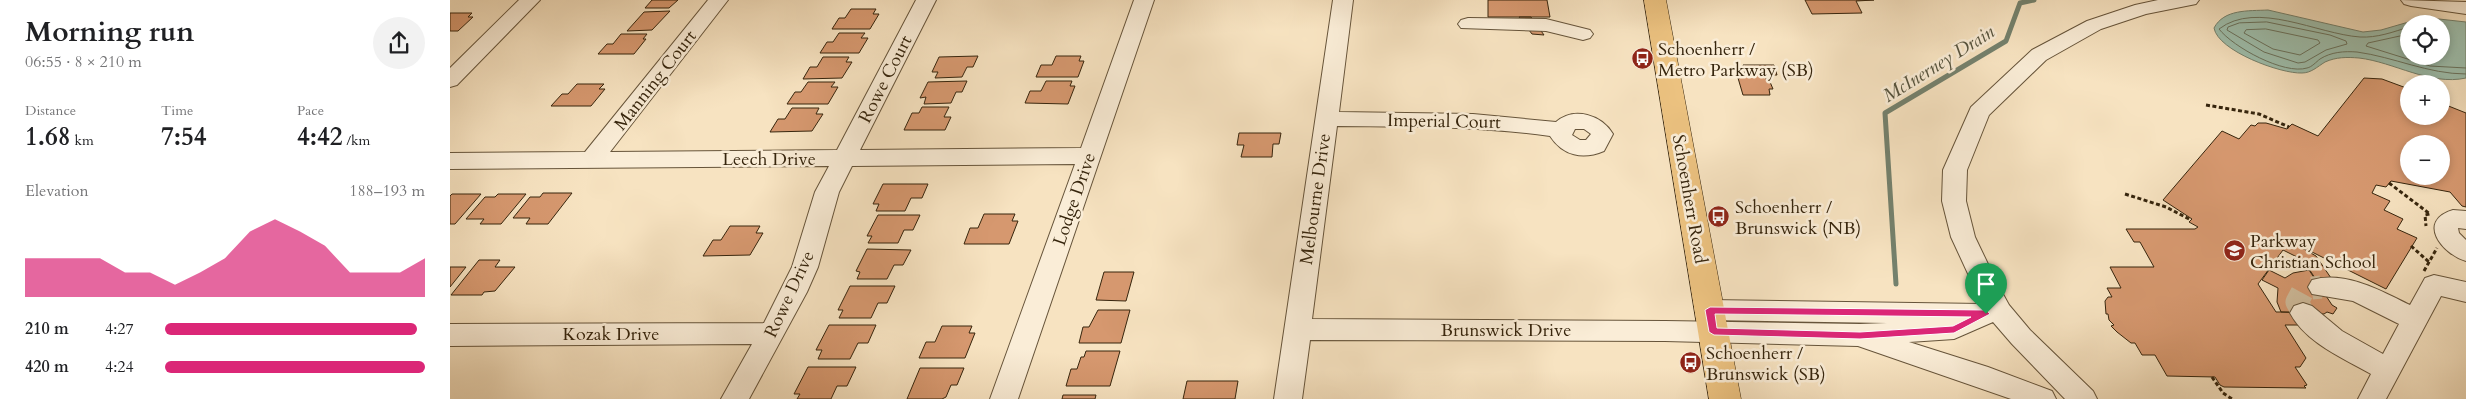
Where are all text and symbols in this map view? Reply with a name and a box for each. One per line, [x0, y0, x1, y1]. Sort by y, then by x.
text: Morning run [25, 13, 194, 51]
map controls [2400, 15, 2450, 185]
button: locate [2400, 15, 2450, 65]
button: share [373, 17, 425, 69]
water label: McInerney Drain [1878, 19, 2000, 109]
street label: Manning Court [608, 25, 703, 136]
street label: Rowe Court [853, 31, 918, 127]
place label: Schoenherr / Metro Parkway (SB) [1658, 37, 1814, 83]
bus stop icon: Schoenherr / Metro Parkway (SB) [1630, 47, 1654, 71]
text: 06:55 · 8 × 210 m [25, 51, 142, 73]
button: + [2400, 75, 2450, 125]
text: Distance [25, 101, 76, 120]
text: Time [161, 101, 193, 120]
text: Pace [297, 101, 324, 120]
street label: Imperial Court [1387, 108, 1501, 135]
text: 1.68 [25, 120, 71, 154]
text: 7:54 [161, 120, 207, 154]
text: 4:42 [297, 120, 343, 154]
text: km [71, 131, 94, 150]
text: /km [343, 131, 370, 150]
street label: Melbourne Drive [1294, 132, 1337, 266]
street label: Schoenherr Road [1666, 132, 1713, 266]
button: − [2400, 135, 2450, 185]
street label: Leech Drive [722, 147, 816, 172]
street label: Lodge Drive [1047, 149, 1102, 249]
text: Elevation [25, 180, 89, 202]
text: 188–193 m [349, 180, 425, 202]
place label: Schoenherr / Brunswick (NB) [1735, 195, 1861, 241]
bus stop icon: Schoenherr / Brunswick (NB) [1707, 205, 1731, 229]
place label: Parkway Christian School [2250, 229, 2376, 275]
school or university icon: Parkway Christian School [2222, 239, 2246, 263]
street label: Rowe Drive [758, 247, 820, 342]
pin [1965, 263, 2007, 314]
icon: arrive [1972, 270, 2000, 298]
text: 210 m [25, 318, 69, 340]
text: 4:27 [105, 318, 134, 340]
street label: Brunswick Drive [1441, 318, 1571, 343]
street label: Kozak Drive [563, 322, 659, 347]
place label: Schoenherr / Brunswick (SB) [1706, 341, 1826, 387]
bus stop icon: Schoenherr / Brunswick (SB) [1678, 351, 1702, 375]
text: 420 m [25, 356, 69, 378]
text: 4:24 [105, 356, 134, 378]

